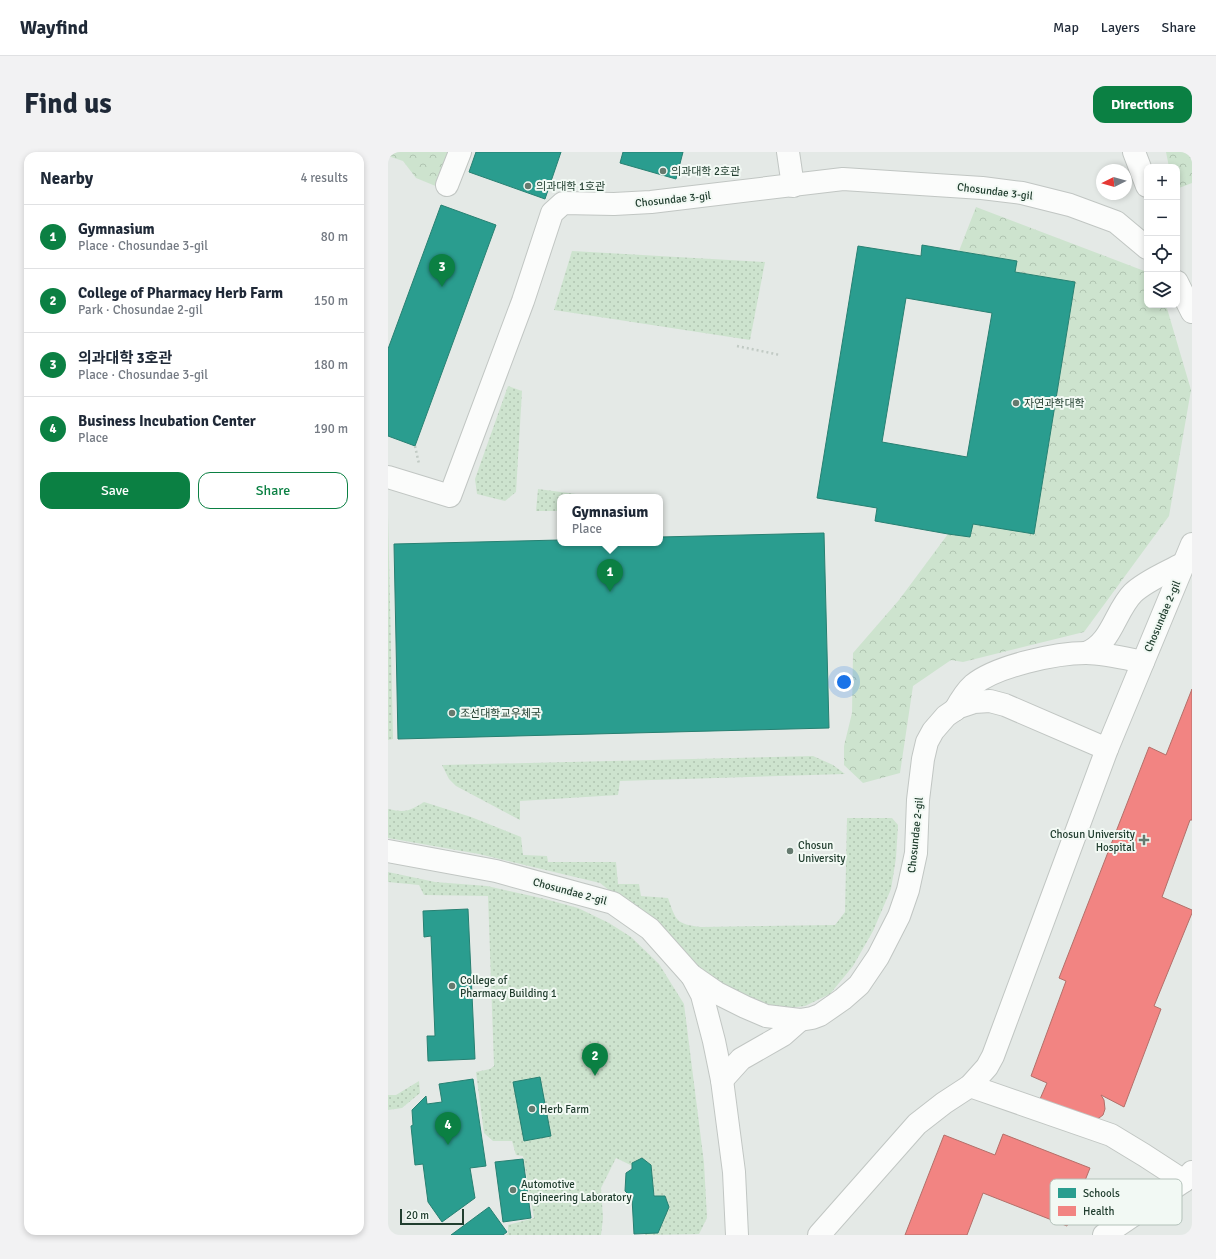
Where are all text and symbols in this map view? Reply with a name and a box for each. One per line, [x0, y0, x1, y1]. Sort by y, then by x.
text: Wayfind [20, 16, 88, 40]
text: Map [1053, 19, 1079, 36]
text: Layers [1101, 19, 1140, 36]
text: Share [1162, 19, 1196, 36]
button: Directions [1093, 86, 1192, 123]
text: Find us [24, 87, 112, 121]
north arrow [1096, 164, 1132, 200]
map controls [1144, 164, 1180, 308]
button: + [1144, 164, 1180, 200]
place label: 의과대학 2호관 [671, 165, 740, 178]
marker: 의과대학 2호관 [658, 166, 668, 176]
text: Nearby [40, 168, 93, 189]
text: 4 results [300, 170, 348, 186]
place label: 의과대학 1호관 [536, 180, 605, 193]
street label: Chosundae 3-gil [956, 180, 1034, 203]
marker: 의과대학 1호관 [523, 181, 533, 191]
street label: Chosundae 3-gil [634, 189, 712, 210]
button: − [1144, 200, 1180, 236]
text: Gymnasium [78, 220, 155, 238]
text: 1 [49, 229, 57, 245]
text: 80 m [321, 229, 348, 245]
button: locate [1144, 236, 1180, 272]
text: Place · Chosundae 3-gil [78, 238, 208, 254]
pin: 3 [429, 254, 455, 287]
button: layers [1144, 272, 1180, 308]
text: College of Pharmacy Herb Farm [78, 284, 283, 302]
text: 2 [49, 293, 57, 309]
text: 150 m [314, 293, 348, 309]
text: Park · Chosundae 2-gil [78, 302, 203, 318]
text: 의과대학 3호관 [78, 349, 172, 367]
text: 3 [49, 357, 57, 373]
text: 180 m [314, 357, 348, 373]
text: Place · Chosundae 3-gil [78, 367, 208, 383]
place label: 자연과학대학 [1024, 397, 1085, 410]
marker: 자연과학대학 [1011, 398, 1021, 408]
text: Business Incubation Center [78, 412, 256, 430]
text: 4 [49, 421, 57, 437]
text: 190 m [314, 421, 348, 437]
text: Place [78, 430, 108, 446]
button: Save [40, 472, 190, 509]
button: Share [198, 472, 348, 509]
popup [557, 494, 663, 546]
text: Gymnasium [572, 503, 648, 521]
text: Place [572, 521, 602, 537]
pin: 1 [597, 559, 623, 592]
street label: Chosundae 2-gil [1142, 579, 1183, 654]
your location [834, 672, 854, 692]
place label: 조선대학교우체국 [460, 707, 541, 720]
marker: 조선대학교우체국 [447, 708, 457, 718]
street label: Chosundae 2-gil [905, 796, 926, 874]
place label: Chosun University Hospital [1050, 828, 1136, 854]
marker: Chosun University Hospital [1138, 834, 1150, 846]
place label: Chosun University [798, 839, 846, 865]
marker: Chosun University [785, 846, 795, 856]
street label: Chosundae 2-gil [531, 875, 608, 908]
place label: College of Pharmacy Building 1 [460, 974, 557, 1000]
marker: College of Pharmacy Building 1 [447, 981, 457, 991]
pin: 2 [582, 1043, 608, 1076]
place label: Herb Farm [540, 1103, 589, 1116]
marker: Herb Farm [527, 1104, 537, 1114]
pin: 4 [435, 1112, 461, 1145]
place label: Automotive Engineering Laboratory [521, 1178, 632, 1204]
legend [1050, 1179, 1182, 1225]
marker: Automotive Engineering Laboratory [508, 1185, 518, 1195]
text: Schools [1083, 1187, 1120, 1200]
text: Health [1083, 1205, 1114, 1218]
scale bar [400, 1207, 464, 1226]
text: 20 m [406, 1209, 429, 1222]

